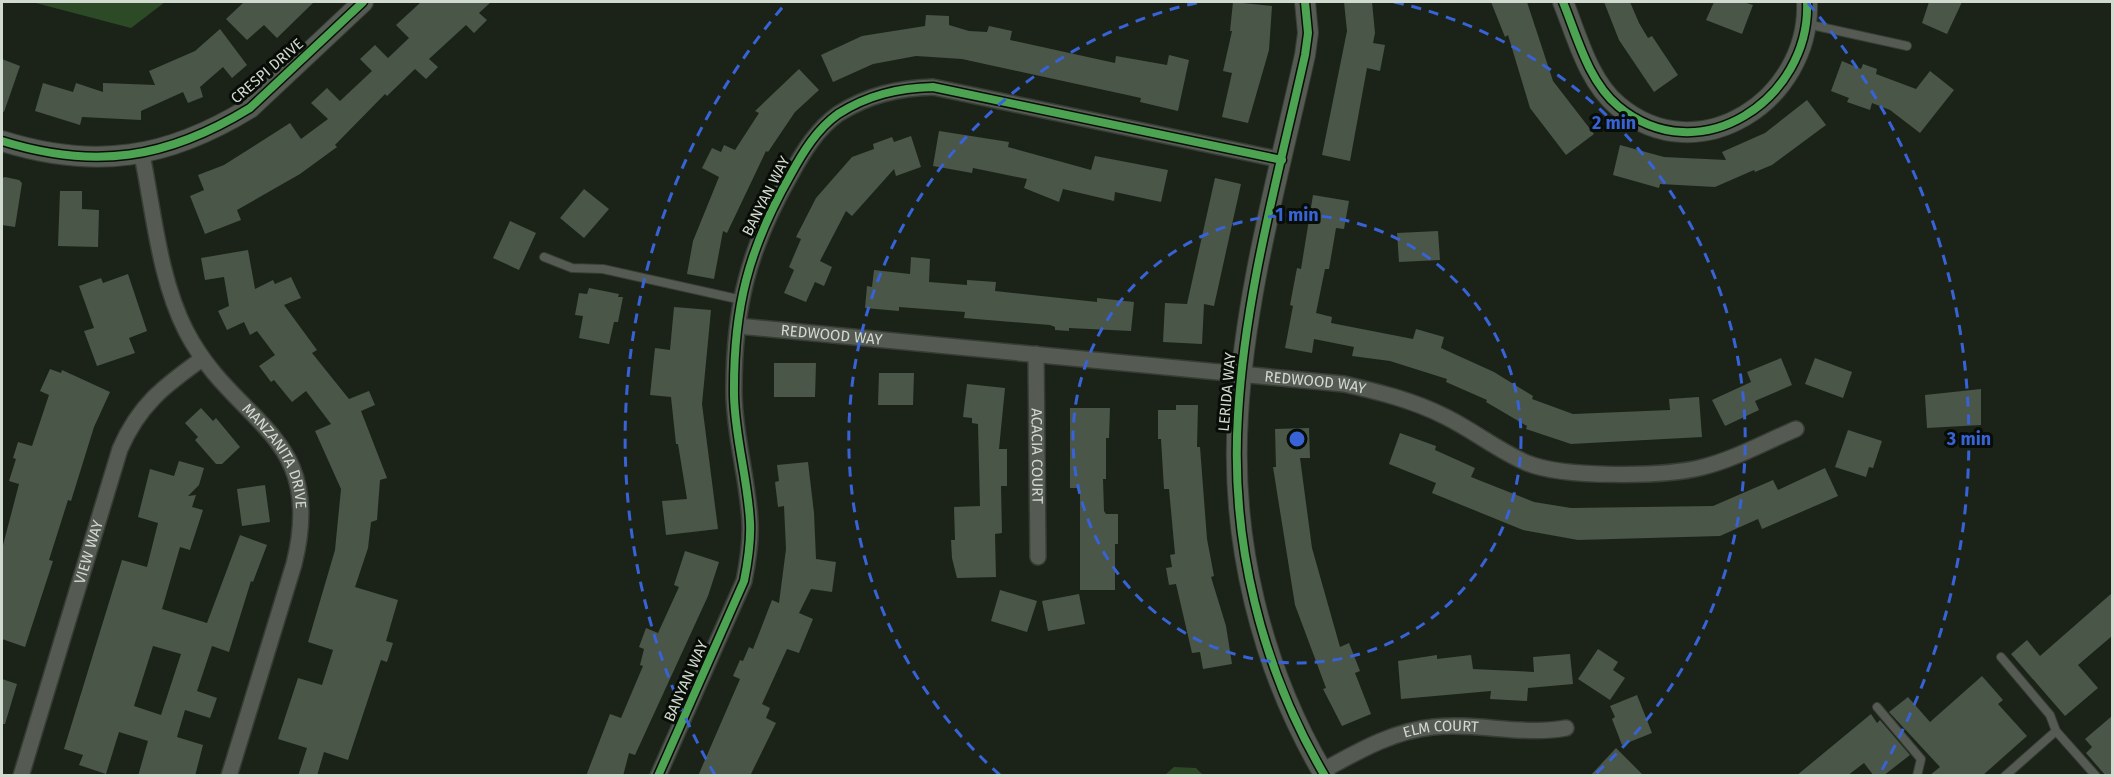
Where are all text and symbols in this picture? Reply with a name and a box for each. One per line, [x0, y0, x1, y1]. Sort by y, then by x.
street label: CRESPI DRIVE [227, 35, 307, 107]
text: 2 min [1592, 112, 1636, 134]
street label: BANYAN WAY [738, 153, 794, 239]
text: 1 min [1275, 204, 1319, 226]
street label: REDWOOD WAY [780, 321, 884, 349]
street label: LERIDA WAY [1215, 351, 1239, 432]
street label: REDWOOD WAY [1264, 367, 1369, 398]
street label: MANZANITA DRIVE [238, 400, 310, 509]
street label: ACACIA COURT [1028, 408, 1046, 504]
text: 3 min [1946, 428, 1991, 450]
centre of rings [1287, 429, 1307, 449]
street label: VIEW WAY [71, 517, 107, 586]
street label: BANYAN WAY [660, 637, 712, 724]
street label: ELM COURT [1401, 717, 1479, 742]

